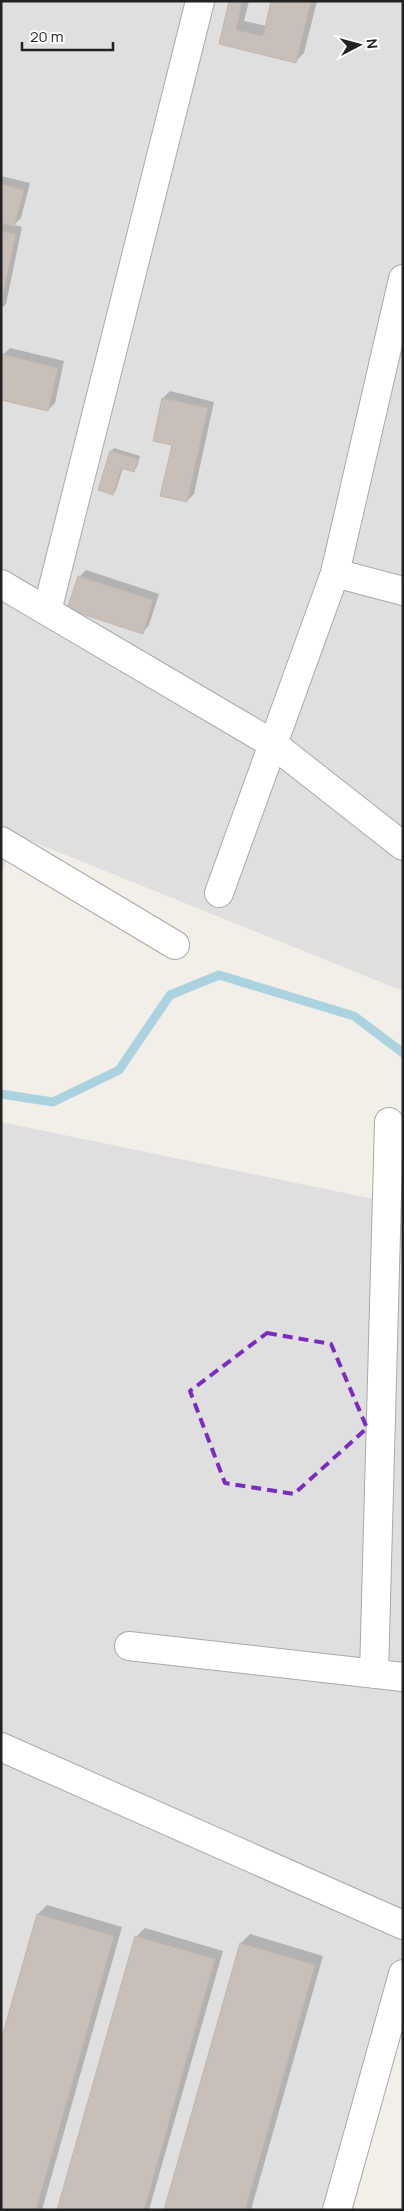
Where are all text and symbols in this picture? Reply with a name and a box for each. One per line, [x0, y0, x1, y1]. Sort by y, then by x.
scale bar [22, 20, 114, 52]
north arrow [334, 20, 384, 70]
text: 20 m [30, 26, 63, 47]
text: N [362, 38, 382, 50]

